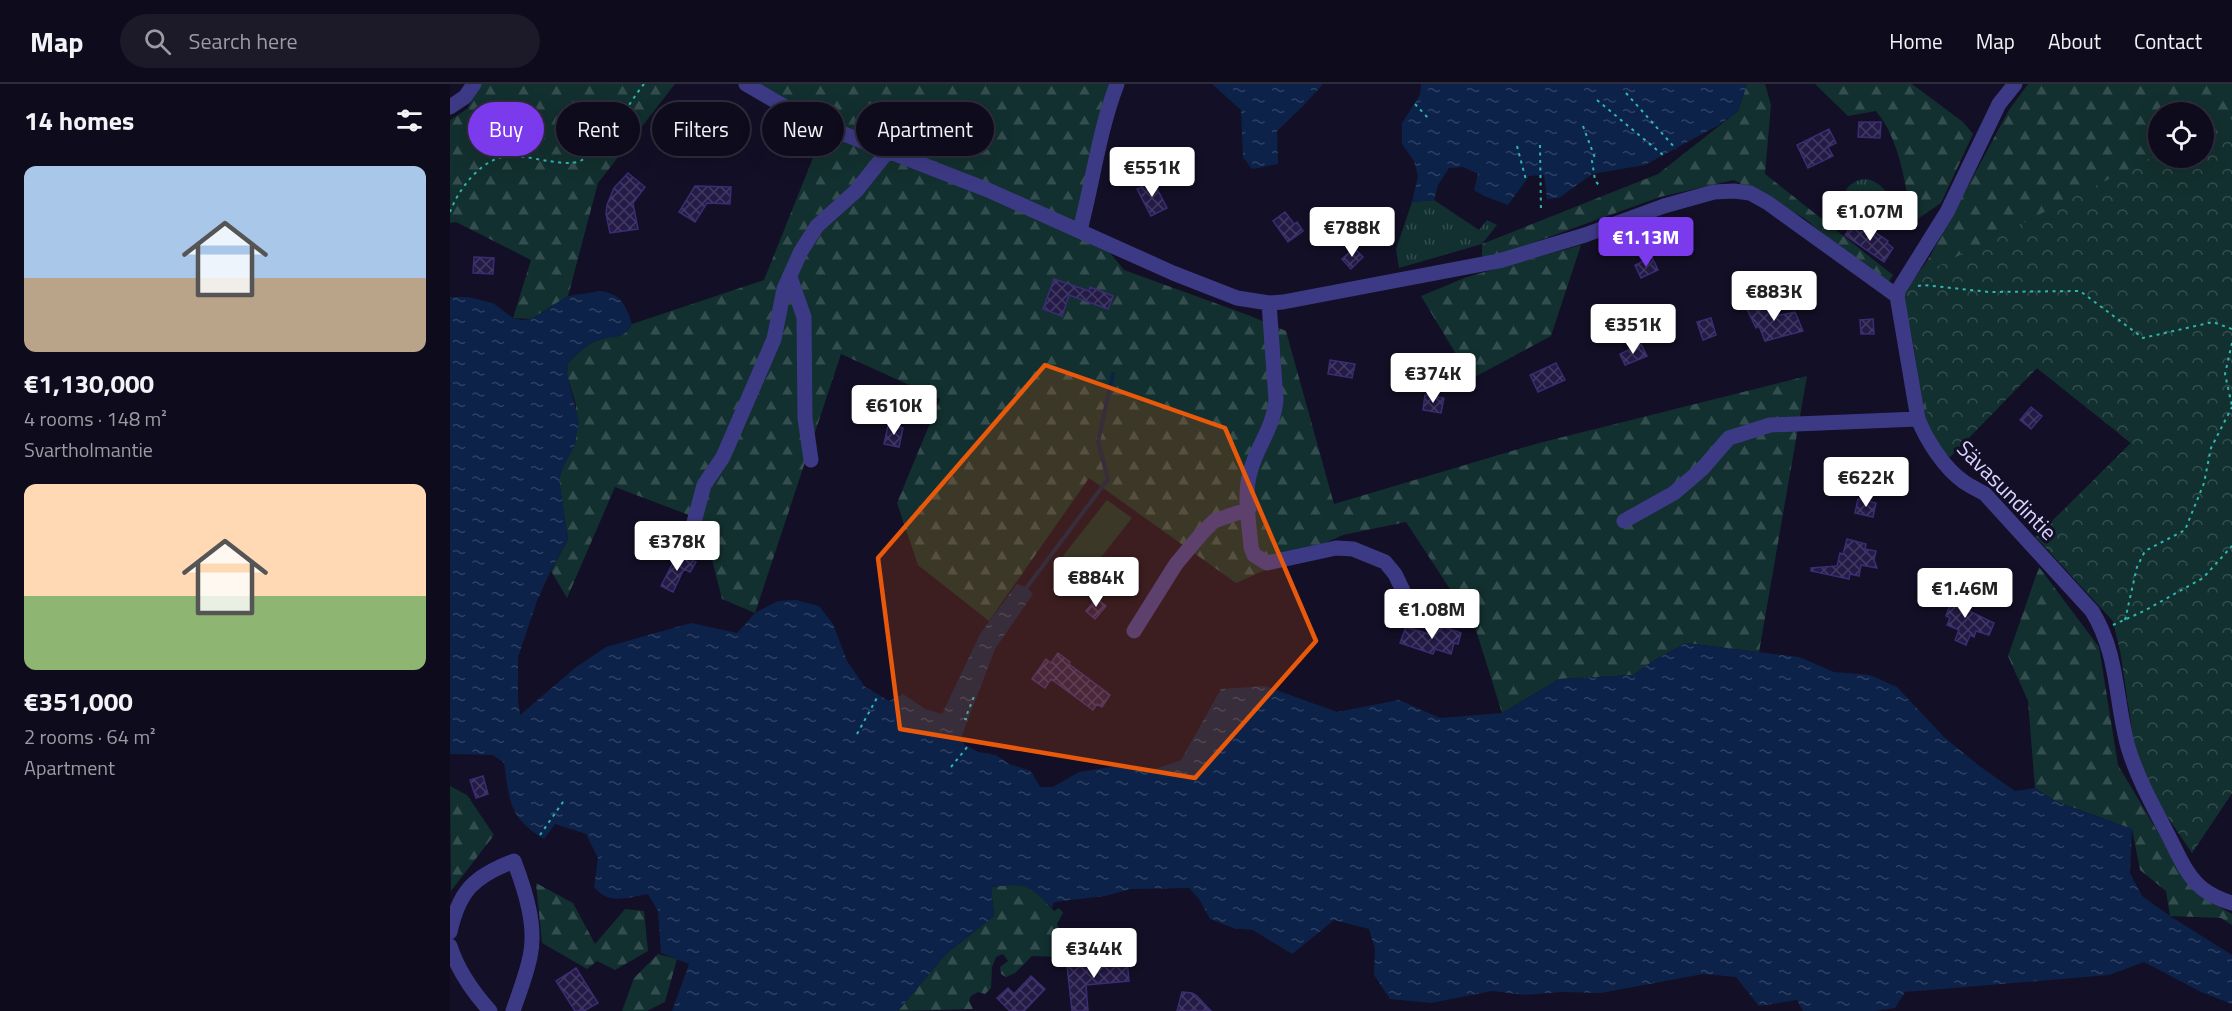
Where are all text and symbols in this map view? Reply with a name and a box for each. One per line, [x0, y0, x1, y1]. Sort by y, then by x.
search box [120, 14, 540, 68]
text: Map [30, 20, 84, 63]
text: Search here [189, 24, 298, 58]
icon: search [141, 25, 174, 58]
text: Home [1889, 25, 1943, 57]
text: Map [1976, 25, 2015, 57]
text: About [2048, 25, 2101, 57]
text: Contact [2134, 25, 2202, 57]
text: 14 homes [24, 101, 134, 140]
chip: Buy [468, 102, 544, 156]
chip: Rent [556, 102, 640, 156]
chip: Filters [652, 102, 750, 156]
chip: New [762, 102, 844, 156]
chip: Apartment [856, 102, 994, 156]
map controls [2148, 102, 2214, 168]
button: locate [2148, 102, 2214, 168]
icon: filters [393, 104, 426, 137]
pin: €551K [1110, 147, 1194, 198]
text: €551K [1124, 151, 1180, 182]
pin: €1.07M [1821, 191, 1919, 242]
text: €1.07M [1836, 195, 1904, 226]
icon: home [171, 205, 279, 313]
pin: €788K [1310, 207, 1394, 258]
text: €788K [1324, 211, 1380, 242]
pin: €1.13M [1597, 217, 1695, 268]
text: €1.13M [1612, 221, 1680, 252]
pin: €883K [1732, 271, 1816, 322]
text: €883K [1746, 275, 1802, 306]
pin: €351K [1591, 304, 1675, 355]
text: €351K [1605, 308, 1661, 339]
pin: €374K [1391, 353, 1475, 404]
text: €374K [1405, 357, 1461, 388]
text: €1,130,000 [24, 364, 154, 403]
pin: €610K [852, 385, 936, 436]
text: €610K [866, 389, 922, 420]
text: 4 rooms · 148 m² [24, 403, 167, 434]
street label: Sävasundintie [1949, 432, 2065, 548]
text: Svartholmantie [24, 434, 153, 465]
pin: €622K [1824, 457, 1908, 508]
text: €622K [1838, 461, 1894, 492]
pin: €378K [635, 521, 719, 572]
icon: home [171, 523, 279, 631]
text: €378K [649, 525, 705, 556]
pin: €884K [1054, 557, 1138, 608]
text: €884K [1068, 561, 1124, 592]
pin: €1.46M [1916, 568, 2014, 619]
text: €1.46M [1931, 572, 1999, 603]
pin: €1.08M [1383, 589, 1481, 640]
text: €1.08M [1398, 593, 1466, 624]
text: €351,000 [24, 682, 133, 721]
text: 2 rooms · 64 m² [24, 721, 156, 752]
text: Apartment [24, 752, 115, 783]
pin: €344K [1052, 928, 1136, 979]
text: €344K [1066, 932, 1122, 963]

